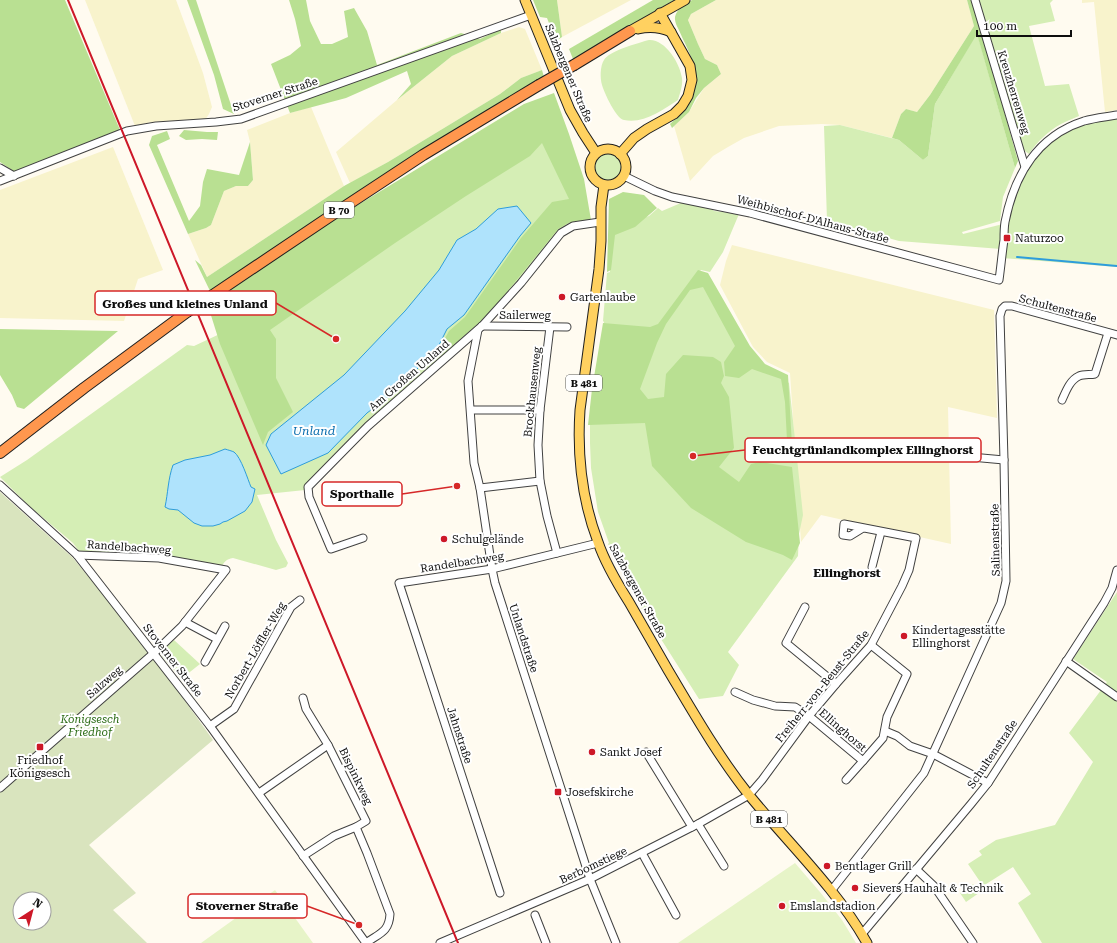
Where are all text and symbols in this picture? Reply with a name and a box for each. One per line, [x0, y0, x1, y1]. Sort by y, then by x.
scale bar [977, 12, 1071, 38]
text: 100 m [983, 19, 1017, 33]
street label: Salzbergener Straße [542, 22, 595, 124]
street label: Kreuzherrenweg [995, 49, 1033, 136]
street label: Stoverner Straße [231, 75, 319, 114]
street label: Weihbischof-D'Alhaus-Straße [735, 193, 890, 246]
road number: B 70 [324, 202, 354, 218]
place label: Naturzoo [1015, 232, 1064, 245]
marker: Naturzoo [1002, 233, 1012, 243]
callout: Großes und kleines Unland [95, 291, 276, 315]
place label: Gartenlaube [570, 291, 636, 304]
marker: Gartenlaube [557, 292, 567, 302]
street label: Schultenstraße [1017, 292, 1098, 325]
text: Großes und kleines Unland [102, 297, 268, 311]
street label: Sailerweg [499, 309, 552, 322]
street label: Am Großen Unland [367, 337, 452, 414]
street label: Brockhausenweg [521, 346, 544, 438]
road number: B 481 [566, 375, 602, 391]
water label: Unland [293, 424, 336, 438]
callout: Feuchtgrünlandkomplex Ellinghorst [745, 438, 981, 462]
text: Feuchtgrünlandkomplex Ellinghorst [753, 443, 974, 457]
callout: Sporthalle [322, 482, 402, 506]
text: Sporthalle [330, 487, 394, 501]
street label: Salinenstraße [988, 504, 1003, 576]
place label: Schulgelände [452, 533, 524, 546]
marker: Schulgelände [439, 534, 449, 544]
street label: Randelbachweg [87, 538, 172, 557]
street label: Salzbergener Straße [606, 542, 669, 641]
street label: Randelbachweg [420, 549, 505, 575]
district label: Ellinghorst [813, 566, 881, 580]
street label: Norbert-Löffler-Weg [222, 599, 289, 701]
street label: Unlandstraße [506, 602, 541, 674]
street label: Stoverner Straße [140, 621, 205, 699]
place label: Kindertagesstätte Ellinghorst [912, 624, 1005, 650]
street label: Freiherr-von-Beust-Straße [773, 627, 872, 745]
marker: Kindertagesstätte Ellinghorst [899, 631, 909, 641]
street label: Salzweg [84, 663, 125, 701]
street label: Jahnstraße [444, 705, 475, 765]
street label: Ellinghorst [816, 706, 869, 754]
park label: Königsesch Friedhof [59, 713, 120, 739]
street label: Schultenstraße [965, 717, 1020, 791]
marker: Friedhof Königsesch [35, 742, 45, 752]
street label: Bispinkweg [336, 746, 375, 807]
place label: Sankt Josef [600, 746, 663, 759]
marker: Sankt Josef [587, 747, 597, 757]
place label: Friedhof Königsesch [10, 754, 70, 780]
place label: Josefskirche [566, 786, 634, 799]
marker: Josefskirche [553, 787, 563, 797]
road number: B 481 [751, 811, 787, 827]
street label: Berbomstiege [558, 844, 629, 887]
place label: Bentlager Grill [835, 860, 912, 873]
marker: Bentlager Grill [822, 861, 832, 871]
place label: Sievers Hauhalt & Technik [863, 882, 1004, 895]
marker: Sievers Hauhalt & Technik [850, 883, 860, 893]
north arrow [12, 891, 52, 931]
callout: Stoverner Straße [188, 894, 307, 918]
text: N [30, 896, 45, 911]
text: Stoverner Straße [196, 899, 298, 913]
place label: Emslandstadion [790, 900, 875, 913]
marker: Emslandstadion [777, 901, 787, 911]

